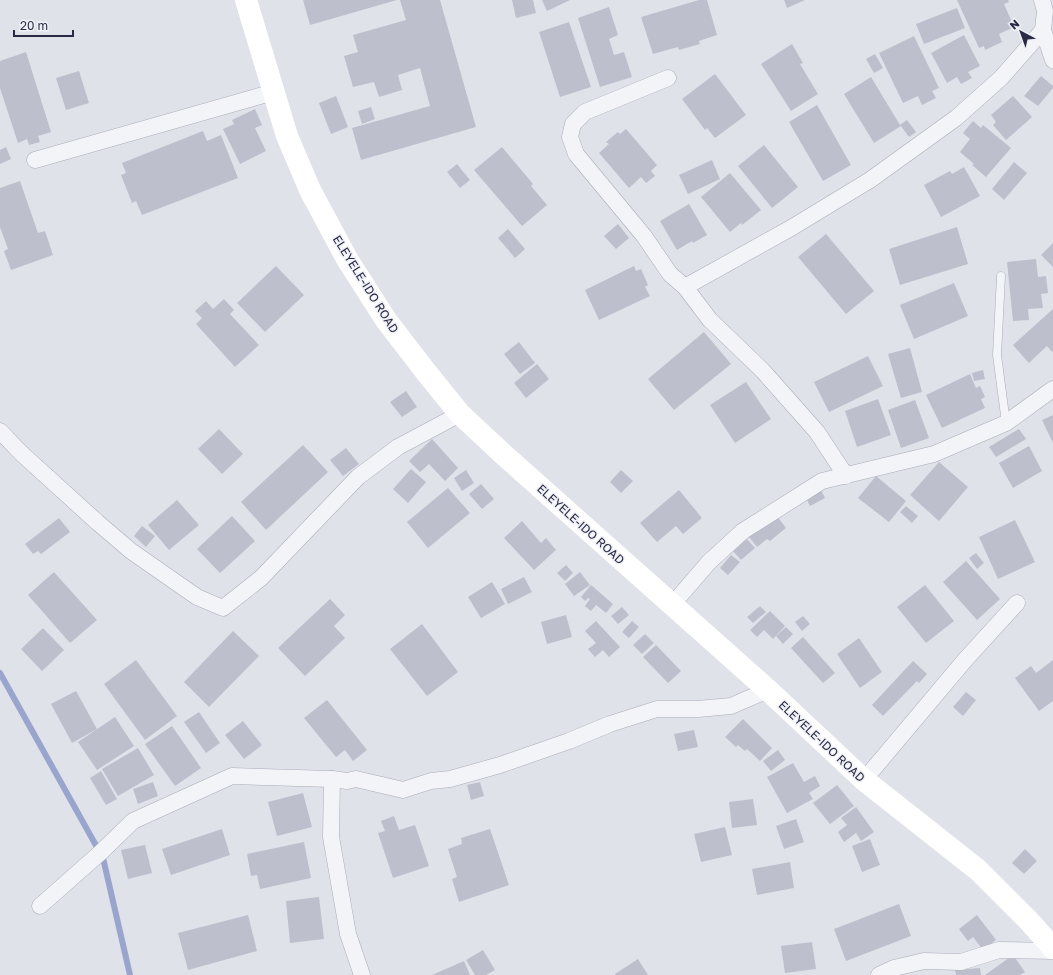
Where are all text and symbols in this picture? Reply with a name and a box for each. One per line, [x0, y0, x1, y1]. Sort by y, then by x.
scale bar [14, 12, 73, 38]
north arrow [1001, 12, 1041, 52]
text: N [1007, 16, 1022, 32]
text: 20 m [20, 18, 48, 33]
street label: ELEYELE-IDO ROAD [330, 232, 402, 336]
street label: ELEYELE-IDO ROAD [534, 481, 628, 567]
street label: ELEYELE-IDO ROAD [776, 697, 868, 785]

